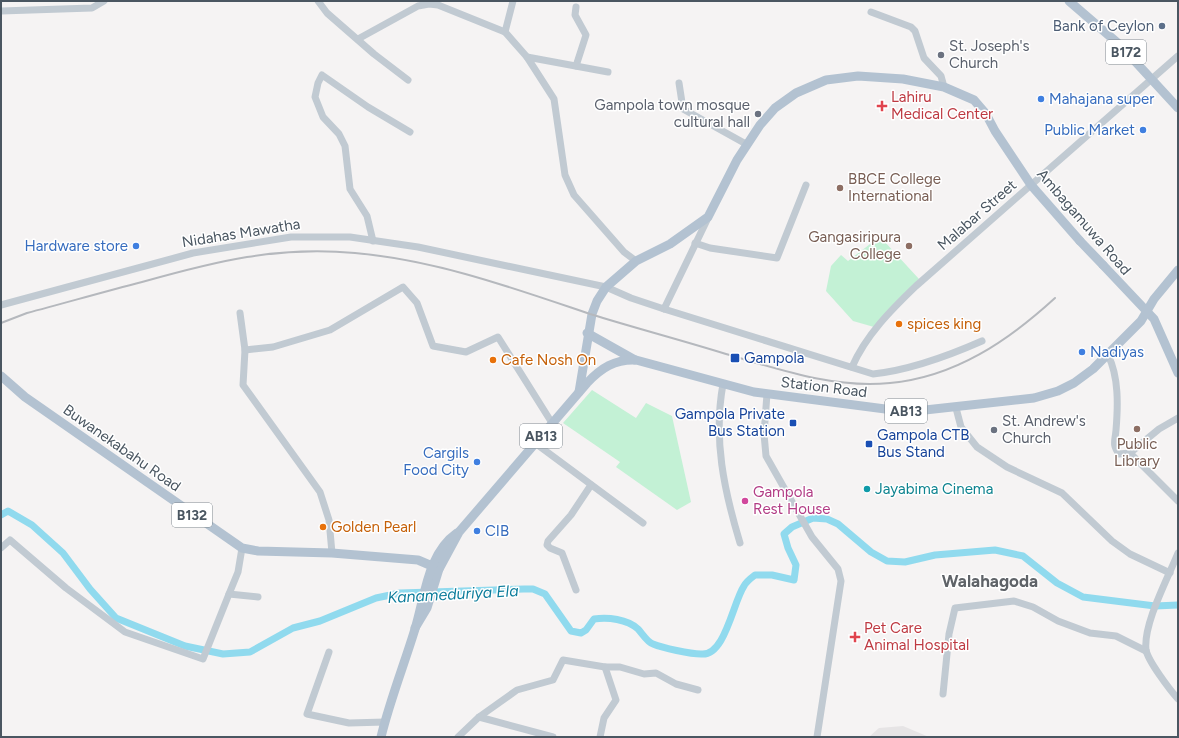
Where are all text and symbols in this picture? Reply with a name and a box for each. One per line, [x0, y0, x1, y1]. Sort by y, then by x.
place label: Bank of Ceylon [1053, 17, 1154, 35]
marker: Bank of Ceylon [1157, 21, 1167, 31]
place label: St. Joseph's Church [949, 37, 1030, 72]
road number: B172 [1106, 40, 1146, 64]
marker: St. Joseph's Church [936, 50, 946, 60]
place label: Lahiru Medical Center [891, 88, 993, 123]
place label: Mahajana super [1049, 90, 1154, 108]
marker: Mahajana super [1036, 94, 1046, 104]
place label: Gampola town mosque cultural hall [594, 96, 750, 131]
marker: Lahiru Medical Center [876, 100, 888, 112]
marker: Gampola town mosque cultural hall [753, 109, 763, 119]
place label: Public Market [1044, 121, 1135, 139]
marker: Public Market [1138, 125, 1148, 135]
street label: Ambagamuwa Road [1033, 165, 1135, 279]
place label: BBCE College International [848, 170, 941, 205]
street label: Malabar Street [934, 176, 1020, 254]
marker: BBCE College International [835, 183, 845, 193]
street label: Nidahas Mawatha [181, 215, 301, 251]
place label: Gangasiripura College [808, 228, 901, 263]
place label: Hardware store [24, 237, 128, 255]
marker: Hardware store [131, 241, 141, 251]
marker: Gangasiripura College [904, 241, 914, 251]
place label: spices king [907, 315, 981, 333]
marker: spices king [894, 319, 904, 329]
place label: Nadiyas [1090, 343, 1144, 361]
marker: Nadiyas [1077, 347, 1087, 357]
place label: Gampola [744, 349, 804, 367]
place label: Cafe Nosh On [501, 351, 596, 369]
marker: Gampola [729, 352, 741, 364]
marker: Cafe Nosh On [488, 355, 498, 365]
street label: Station Road [780, 373, 868, 401]
road number: AB13 [885, 399, 927, 423]
street label: Buwanekabahu Road [60, 401, 184, 495]
place label: Gampola Private Bus Station [675, 405, 785, 440]
place label: St. Andrew's Church [1002, 412, 1086, 447]
marker: Gampola Private Bus Station [788, 418, 798, 428]
road number: AB13 [520, 424, 562, 448]
marker: Public Library [1132, 424, 1142, 434]
marker: St. Andrew's Church [989, 425, 999, 435]
place label: Gampola CTB Bus Stand [877, 426, 969, 461]
place label: Public Library [1114, 435, 1160, 470]
marker: Gampola CTB Bus Stand [864, 439, 874, 449]
place label: Cargils Food City [403, 444, 469, 479]
marker: Cargils Food City [472, 457, 482, 467]
place label: Jayabima Cinema [875, 480, 993, 498]
place label: Gampola Rest House [753, 483, 830, 518]
marker: Jayabima Cinema [862, 484, 872, 494]
marker: Gampola Rest House [740, 496, 750, 506]
road number: B132 [172, 503, 212, 527]
place label: Golden Pearl [331, 518, 416, 536]
marker: Golden Pearl [318, 522, 328, 532]
place label: CIB [485, 522, 509, 540]
marker: CIB [472, 526, 482, 536]
district label: Walahagoda [942, 571, 1038, 591]
water label: Kanameduriya Ela [387, 581, 519, 607]
place label: Pet Care Animal Hospital [864, 619, 969, 654]
marker: Pet Care Animal Hospital [849, 631, 861, 643]

